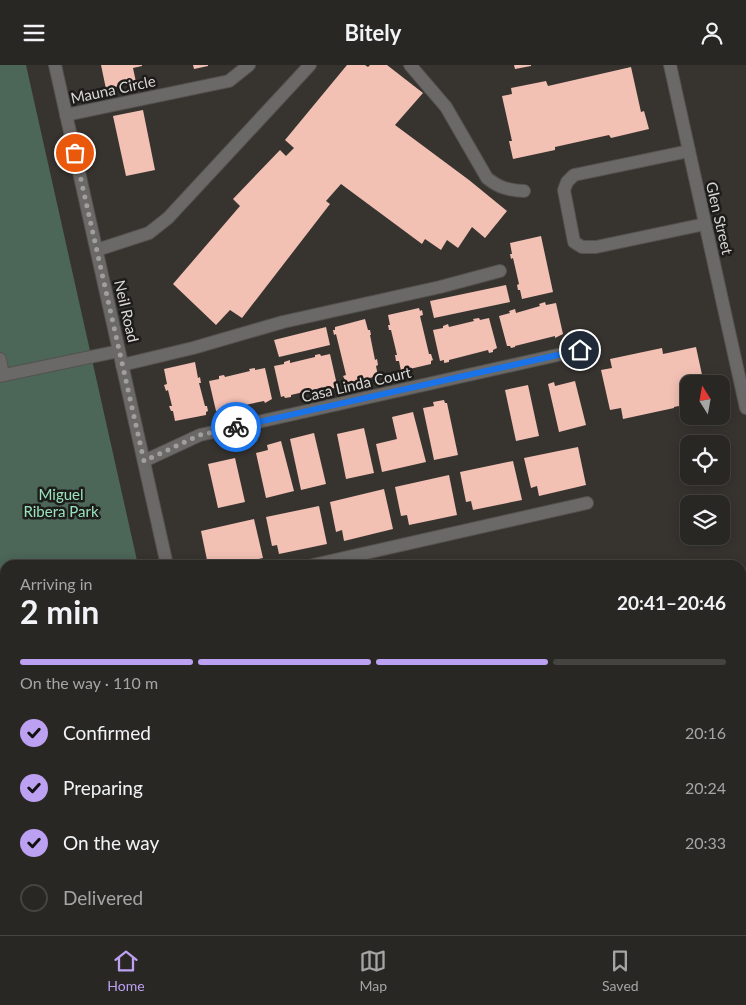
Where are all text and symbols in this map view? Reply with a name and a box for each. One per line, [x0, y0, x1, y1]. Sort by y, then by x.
icon: menu [20, 19, 48, 47]
text: Bitely [345, 19, 401, 46]
icon: person [698, 19, 726, 47]
street label: Mauna Circle [69, 71, 157, 107]
pin [54, 132, 96, 174]
icon: bag [61, 139, 89, 167]
street label: Glen Street [703, 180, 737, 257]
street label: Neil Road [111, 278, 143, 344]
pin [559, 329, 601, 371]
icon: home [566, 336, 594, 364]
street label: Casa Linda Court [299, 362, 413, 405]
north arrow [680, 375, 730, 425]
map controls [680, 375, 730, 545]
courier [211, 402, 261, 452]
icon: bike [222, 413, 250, 441]
button: locate [680, 435, 730, 485]
park label: Miguel Ribera Park [23, 485, 99, 520]
button: layers [680, 495, 730, 545]
text: Arriving in [20, 574, 93, 593]
text: 20:41–20:46 [617, 591, 726, 614]
text: 2 min [20, 592, 99, 631]
text: On the way · 110 m [20, 673, 158, 692]
icon: check [20, 719, 48, 747]
text: Confirmed [63, 721, 151, 744]
text: 20:16 [685, 723, 726, 742]
icon: check [20, 774, 48, 802]
text: Preparing [63, 776, 143, 799]
text: 20:24 [685, 778, 726, 797]
icon: check [20, 829, 48, 857]
text: On the way [63, 831, 159, 854]
text: 20:33 [685, 833, 726, 852]
text: Delivered [63, 886, 143, 909]
tab: Home [107, 947, 145, 994]
tab: Map [359, 947, 387, 994]
tab: Saved [602, 947, 639, 994]

